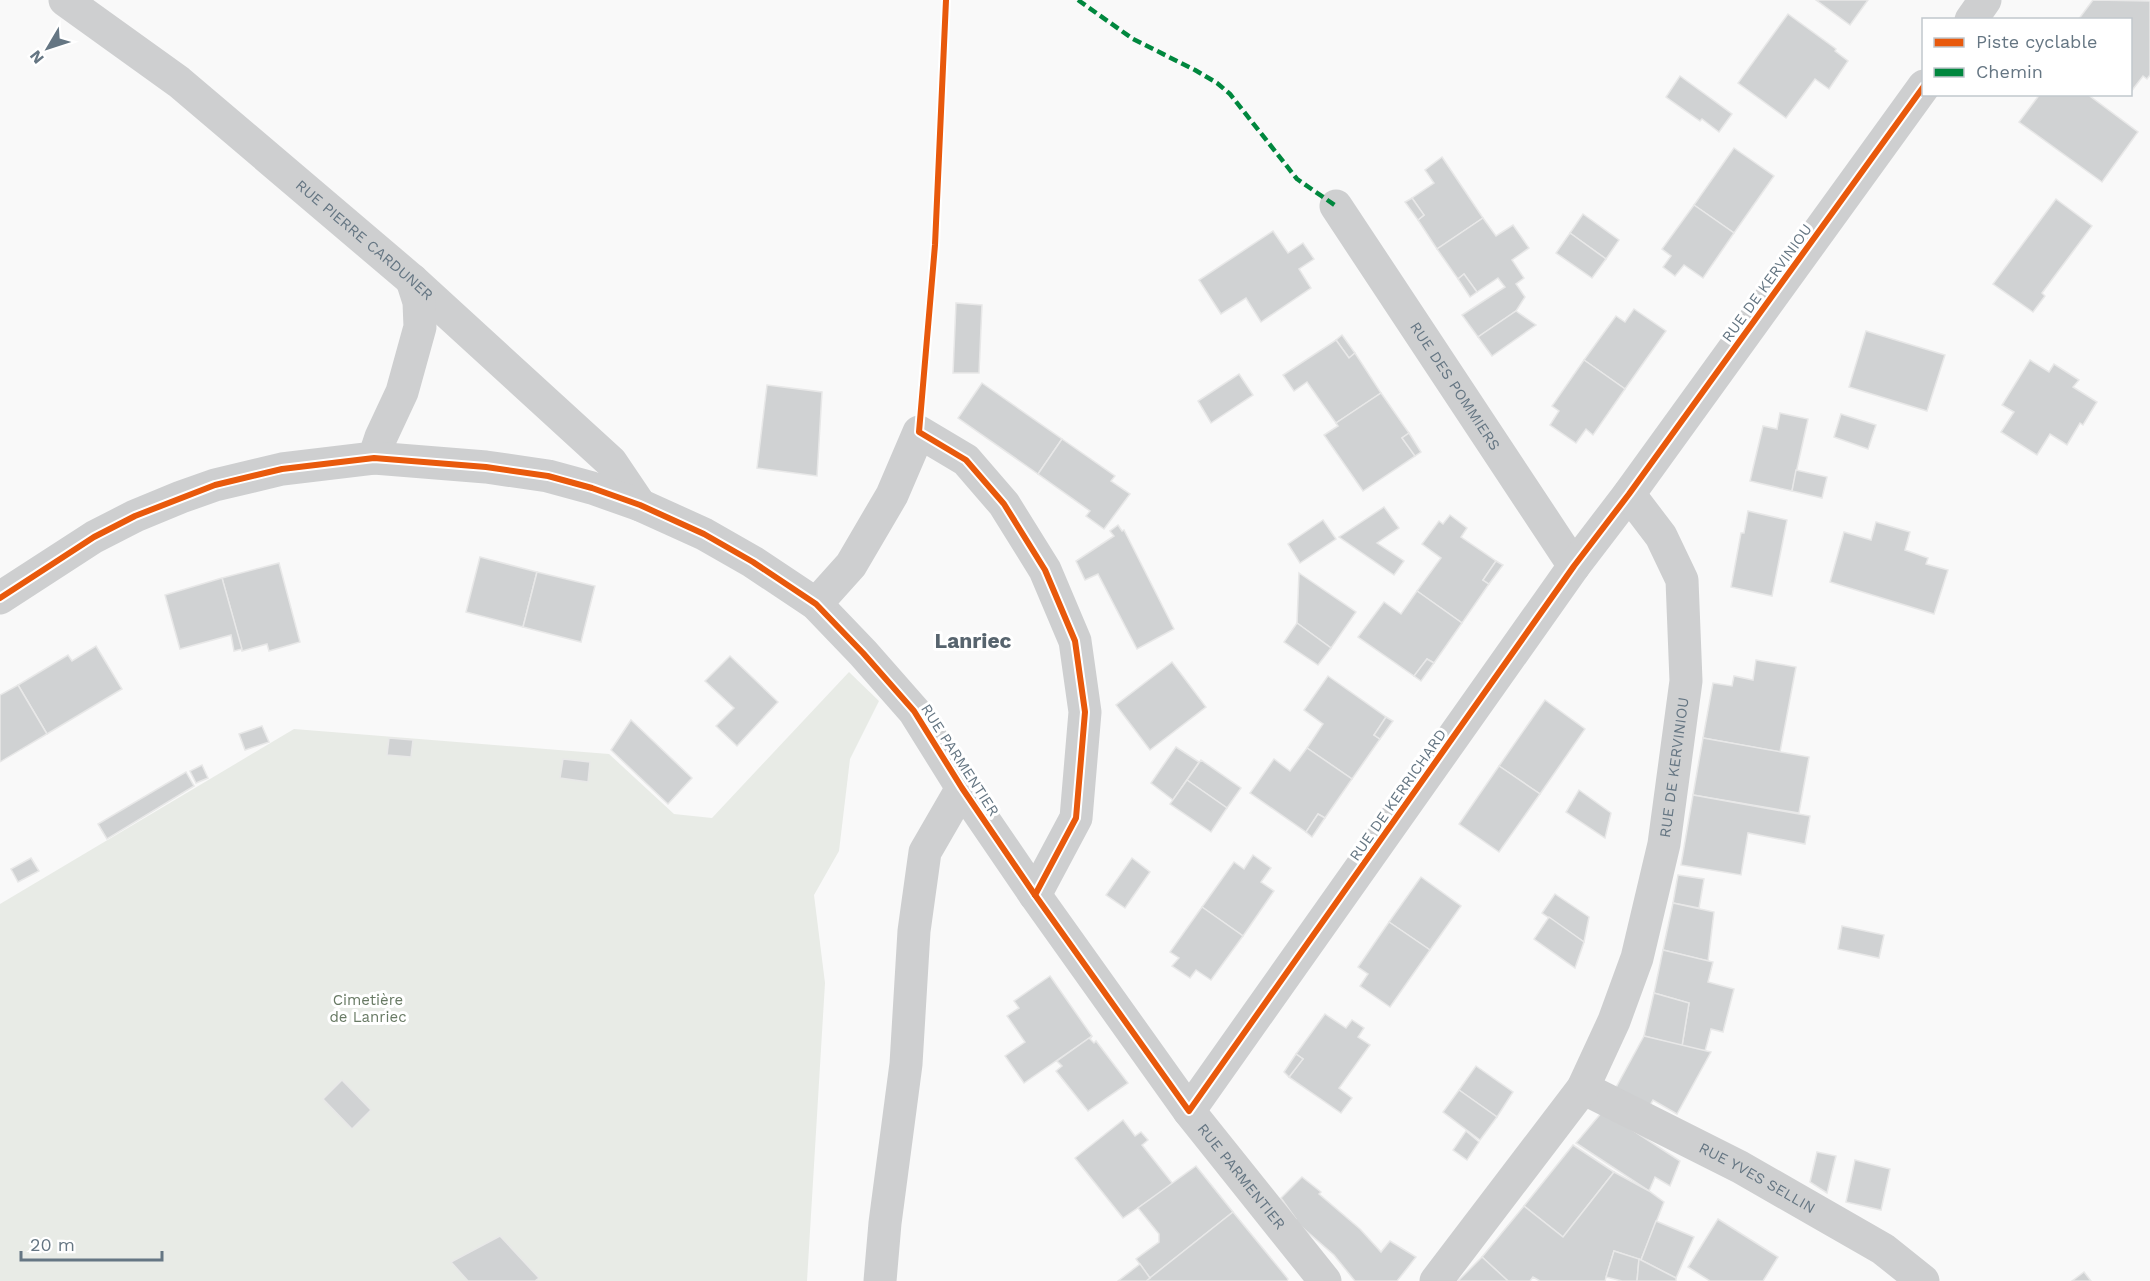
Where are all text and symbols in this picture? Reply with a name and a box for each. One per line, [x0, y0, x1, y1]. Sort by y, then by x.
north arrow [18, 18, 78, 78]
legend [1922, 18, 2132, 96]
text: Piste cyclable [1976, 31, 2097, 52]
text: N [26, 47, 48, 68]
text: Chemin [1976, 61, 2043, 82]
street label: RUE PIERRE CARDUNER [292, 176, 437, 304]
street label: RUE DE KERVINIOU [1718, 221, 1816, 345]
street label: RUE DES POMMIERS [1406, 319, 1504, 454]
district label: Lanriec [934, 628, 1012, 653]
street label: RUE DE KERVINIOU [1656, 696, 1693, 839]
street label: RUE PARMENTIER [917, 701, 1003, 819]
street label: RUE DE KERRICHARD [1346, 726, 1450, 864]
park label: Cimetière de Lanriec [329, 991, 407, 1026]
street label: RUE PARMENTIER [1194, 1120, 1289, 1233]
street label: RUE YVES SELLIN [1696, 1139, 1818, 1217]
scale bar [21, 1224, 162, 1262]
text: 20 m [30, 1234, 75, 1255]

